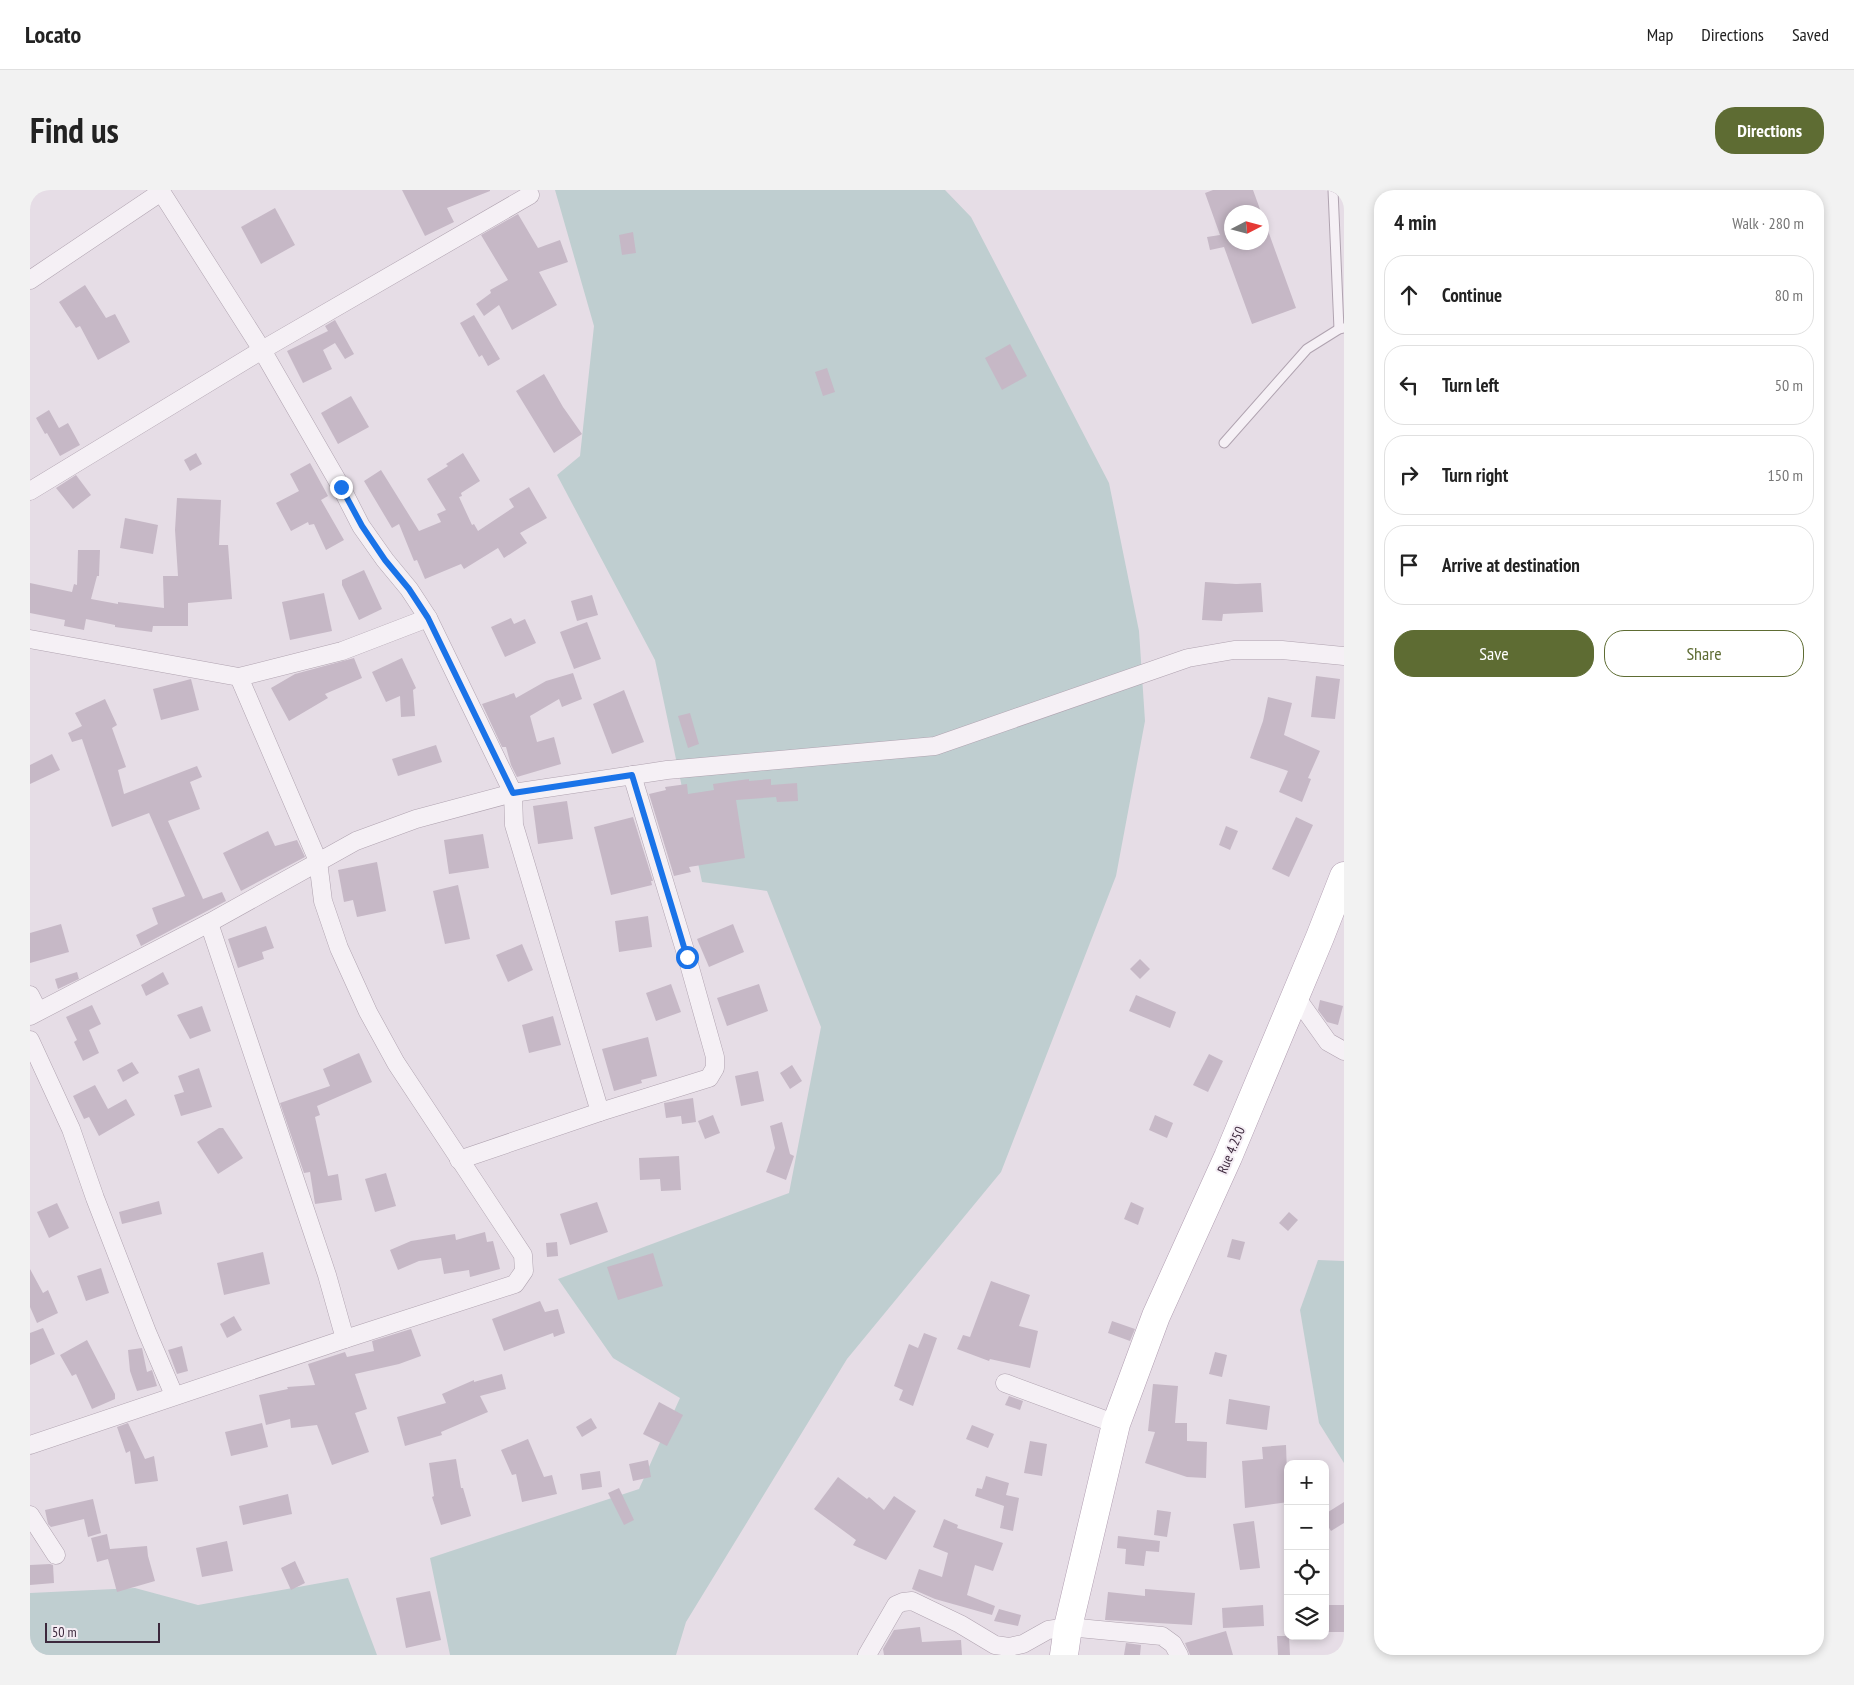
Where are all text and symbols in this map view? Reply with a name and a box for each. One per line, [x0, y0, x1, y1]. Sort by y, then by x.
text: Locato [25, 19, 81, 50]
text: Map [1647, 23, 1673, 46]
text: Directions [1701, 23, 1764, 46]
text: Saved [1792, 23, 1829, 46]
text: Find us [30, 107, 119, 153]
button: Directions [1715, 107, 1824, 154]
north arrow [1224, 205, 1269, 250]
text: 4 min [1394, 209, 1436, 236]
text: Walk · 280 m [1732, 213, 1804, 233]
icon: ahead [1395, 281, 1423, 309]
text: Continue [1442, 283, 1502, 307]
text: 80 m [1775, 285, 1803, 305]
icon: left [1395, 371, 1423, 399]
text: Turn left [1442, 373, 1499, 397]
text: 50 m [1775, 375, 1803, 395]
icon: right [1395, 461, 1423, 489]
text: Turn right [1442, 463, 1508, 487]
text: 150 m [1768, 465, 1803, 485]
route end [330, 476, 353, 499]
icon: arrive [1395, 551, 1423, 579]
text: Arrive at destination [1442, 553, 1580, 577]
button: Save [1394, 630, 1594, 677]
button: Share [1604, 630, 1804, 677]
route start [676, 946, 699, 969]
street label: Rue 4.250 [1213, 1124, 1249, 1176]
map controls [1284, 1460, 1329, 1640]
button: + [1284, 1460, 1329, 1505]
button: − [1284, 1505, 1329, 1550]
button: locate [1284, 1550, 1329, 1595]
button: layers [1284, 1595, 1329, 1640]
scale bar [45, 1620, 160, 1643]
text: 50 m [52, 1623, 77, 1641]

